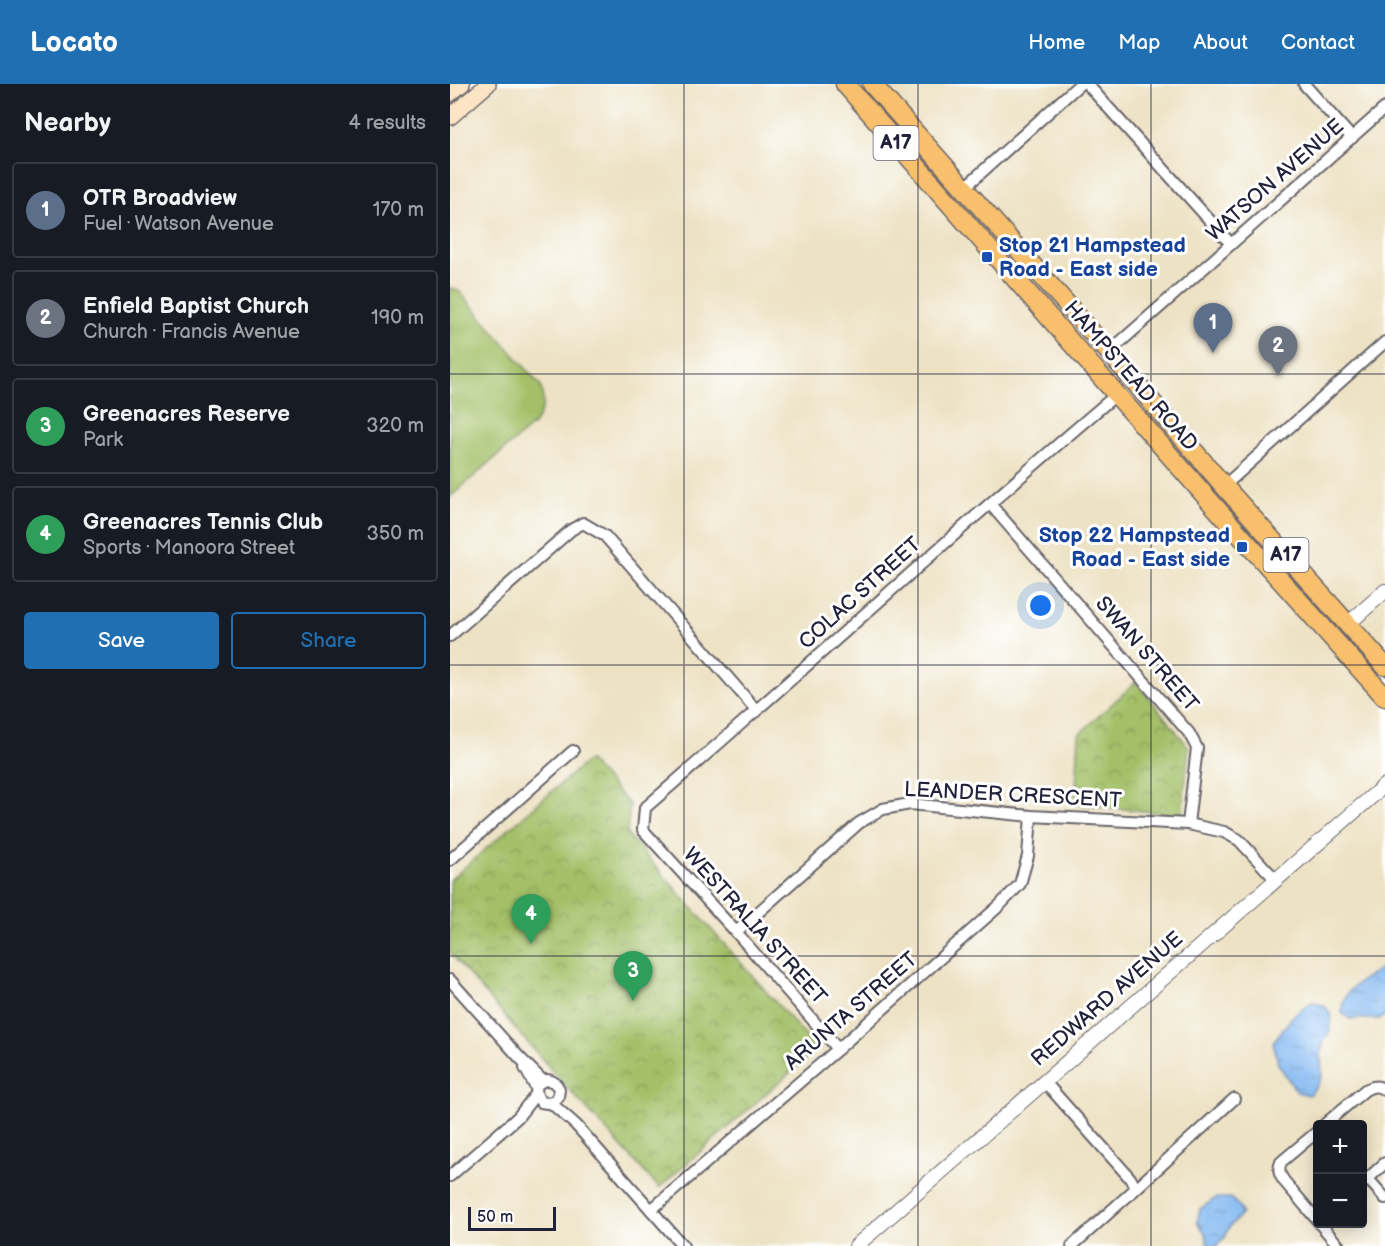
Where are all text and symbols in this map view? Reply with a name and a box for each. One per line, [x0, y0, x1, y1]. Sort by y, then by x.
text: Locato [30, 26, 118, 59]
text: Home [1028, 30, 1085, 55]
text: Map [1118, 30, 1160, 55]
text: About [1193, 30, 1248, 55]
text: Contact [1281, 30, 1355, 55]
text: Nearby [24, 108, 111, 139]
text: 4 results [348, 111, 426, 135]
street label: WATSON AVENUE [1201, 114, 1349, 246]
road number: A17 [874, 126, 918, 160]
text: OTR Broadview [83, 185, 237, 212]
text: 1 [41, 198, 50, 222]
text: 170 m [373, 198, 424, 222]
text: Fuel · Watson Avenue [83, 212, 274, 236]
place label: Stop 21 Hampstead Road - East side [999, 233, 1186, 282]
marker: Stop 21 Hampstead Road - East side [980, 250, 994, 264]
text: Enfield Baptist Church [83, 293, 309, 320]
street label: HAMPSTEAD ROAD [1059, 296, 1203, 456]
pin: 1 [1194, 304, 1233, 353]
text: 2 [40, 306, 51, 330]
text: 190 m [371, 306, 424, 330]
text: Church · Francis Avenue [83, 320, 300, 344]
pin: 2 [1258, 326, 1298, 376]
text: Greenacres Reserve [83, 401, 290, 428]
text: 3 [40, 414, 51, 438]
text: 320 m [366, 414, 424, 438]
text: Park [83, 428, 123, 452]
text: Greenacres Tennis Club [83, 509, 323, 536]
text: 4 [40, 522, 51, 546]
text: 350 m [367, 522, 424, 546]
place label: Stop 22 Hampstead Road - East side [1039, 523, 1230, 572]
street label: COLAC STREET [794, 531, 926, 654]
text: Sports · Manoora Street [83, 536, 295, 560]
road number: A17 [1264, 538, 1308, 572]
marker: Stop 22 Hampstead Road - East side [1235, 540, 1249, 554]
your location [1026, 591, 1055, 620]
street label: SWAN STREET [1090, 591, 1204, 717]
button: Save [24, 612, 219, 669]
button: Share [231, 612, 426, 669]
street label: LEANDER CRESCENT [904, 777, 1123, 813]
street label: WESTRALIA STREET [678, 842, 832, 1010]
pin: 4 [512, 894, 550, 944]
street label: REDWARD AVENUE [1026, 926, 1188, 1072]
street label: ARUNTA STREET [780, 946, 923, 1075]
pin: 3 [614, 952, 652, 1001]
map controls [1313, 1120, 1367, 1228]
button: + [1313, 1120, 1367, 1174]
button: − [1313, 1174, 1367, 1228]
scale bar [468, 1204, 556, 1232]
text: 50 m [477, 1208, 513, 1227]

